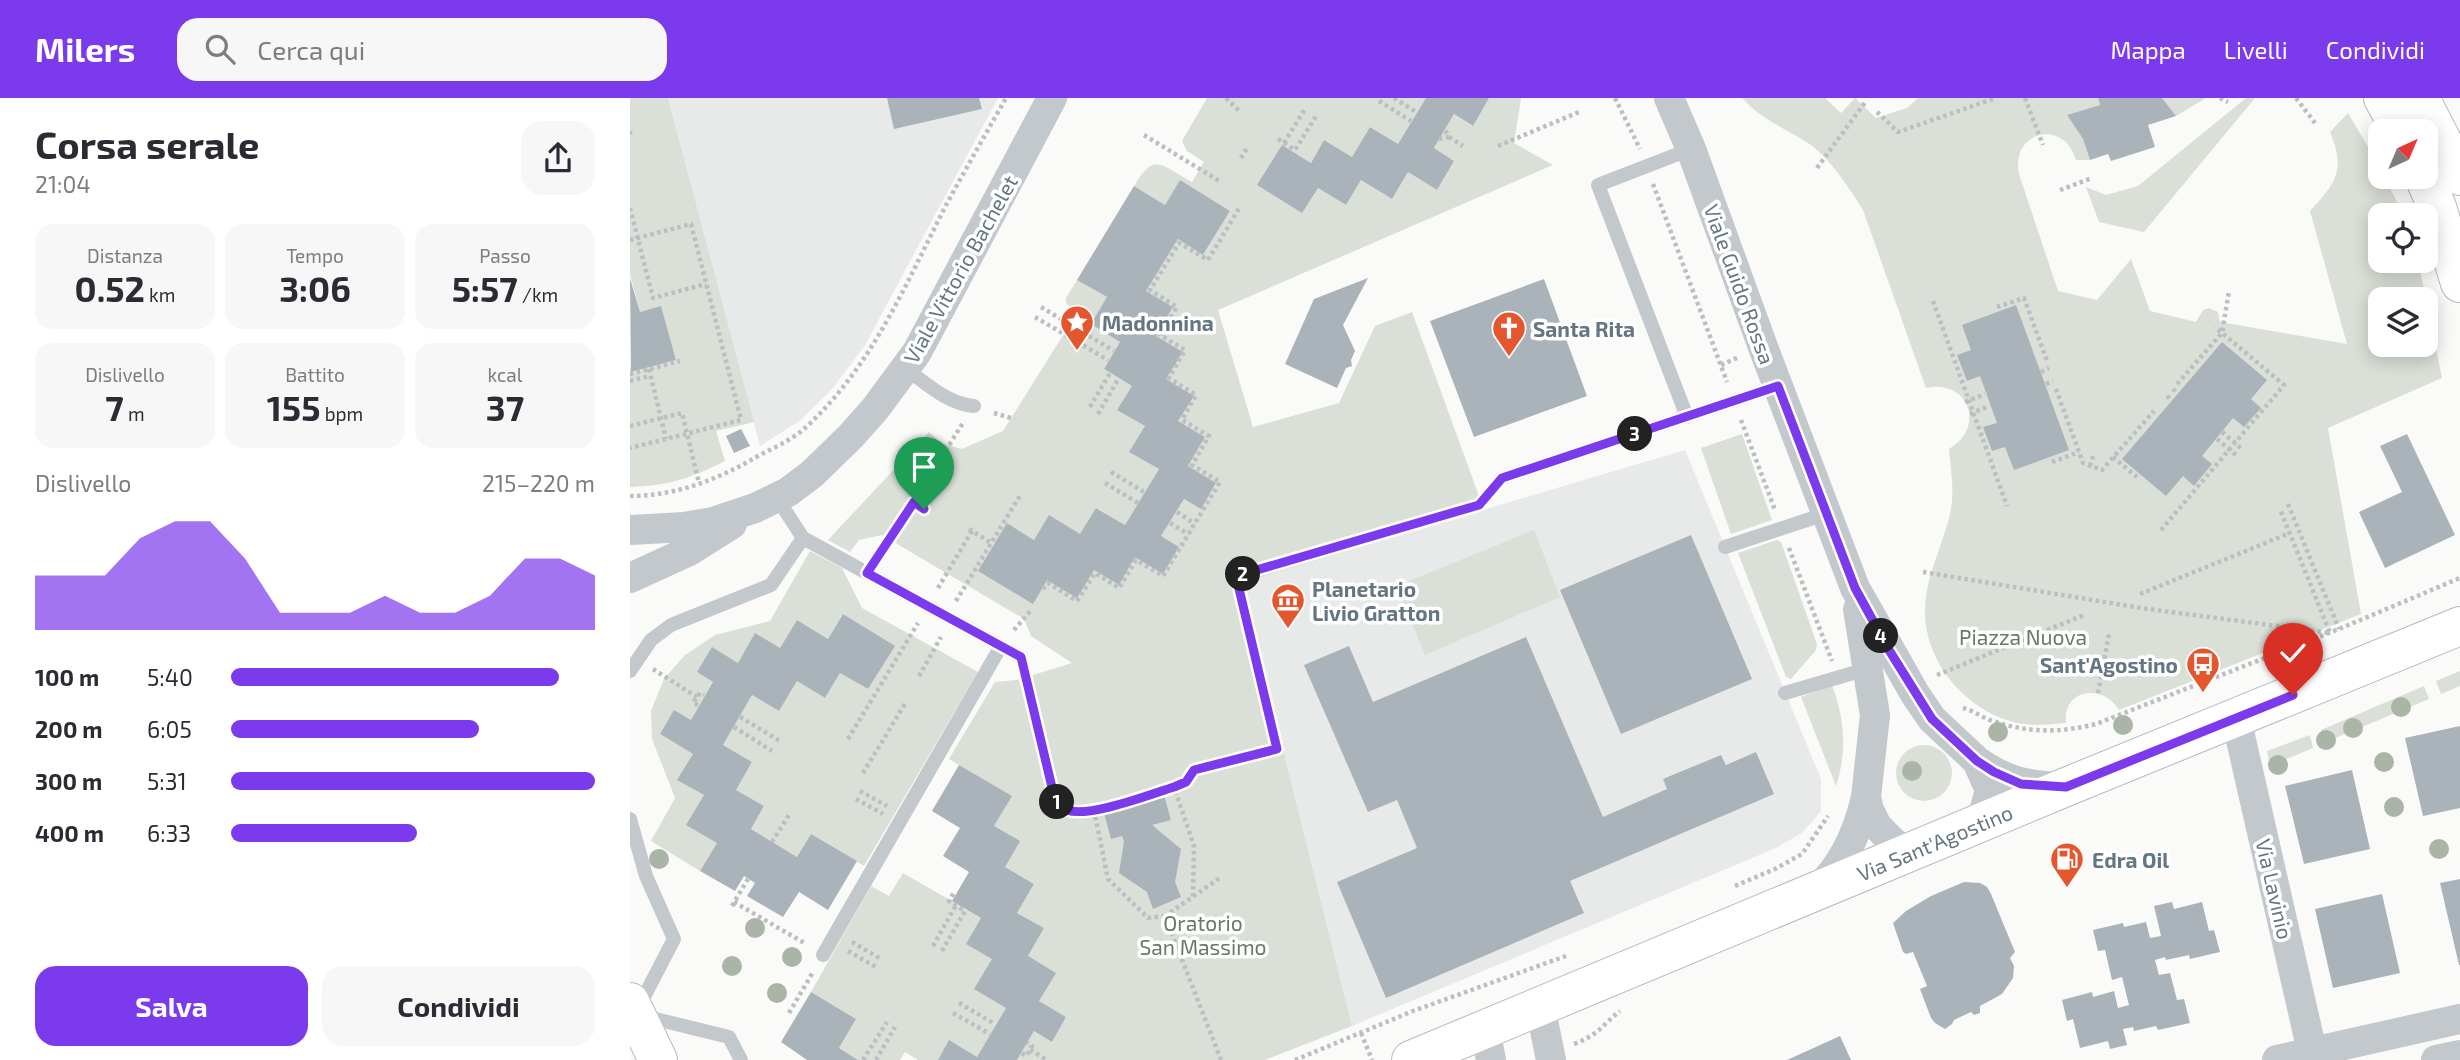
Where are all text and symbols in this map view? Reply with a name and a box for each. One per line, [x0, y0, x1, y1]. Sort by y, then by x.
search box [177, 18, 667, 81]
text: Milers [35, 29, 135, 69]
icon: search [201, 30, 239, 68]
text: Cerca qui [257, 34, 365, 65]
text: Mappa [2110, 35, 2186, 64]
text: Livelli [2224, 35, 2288, 64]
text: Condividi [2326, 35, 2425, 64]
north arrow [2368, 119, 2438, 189]
map controls [2368, 119, 2438, 357]
text: Corsa serale [35, 121, 259, 167]
button: share [521, 121, 595, 195]
text: 21:04 [35, 170, 91, 198]
street label: Viale Vittorio Bachelet [898, 171, 1022, 367]
street label: Viale Guido Rossa [1699, 201, 1781, 367]
button: locate [2368, 203, 2438, 273]
text: Distanza [87, 244, 163, 267]
text: Tempo [286, 244, 344, 267]
text: Passo [479, 244, 531, 267]
text: 0.52 [75, 267, 145, 309]
text: 3:06 [279, 267, 351, 309]
text: 5:57 [452, 267, 518, 309]
text: km [145, 283, 175, 306]
text: /km [518, 283, 558, 306]
button: layers [2368, 287, 2438, 357]
place icon: Madonnina [1058, 303, 1096, 352]
church icon: Santa Rita [1490, 309, 1528, 358]
place label: Madonnina [1102, 310, 1214, 335]
place label: Santa Rita [1533, 316, 1635, 341]
text: Dislivello [85, 363, 165, 386]
text: Battito [285, 363, 345, 386]
text: kcal [488, 363, 522, 386]
text: 7 [105, 386, 124, 428]
text: 155 [267, 386, 321, 428]
text: 37 [486, 386, 524, 428]
text: m [124, 402, 145, 425]
text: bpm [321, 402, 363, 425]
pin: 3 [1618, 416, 1653, 452]
text: 3 [1629, 422, 1640, 445]
pin [894, 437, 954, 509]
icon: arrive [905, 448, 943, 486]
text: Dislivello [35, 469, 131, 497]
text: 215–220 m [482, 469, 595, 497]
pin: 2 [1226, 556, 1260, 592]
text: 2 [1237, 562, 1248, 585]
place label: Planetario Livio Gratton [1312, 576, 1440, 625]
museum icon: Planetario Livio Gratton [1269, 581, 1307, 630]
pin: 4 [1864, 618, 1898, 654]
pin [2263, 623, 2323, 695]
text: 4 [1874, 624, 1887, 647]
park label: Piazza Nuova [1959, 624, 2087, 649]
icon: check [2274, 634, 2312, 672]
bus stop icon: Sant'Agostino [2184, 645, 2222, 694]
place label: Sant'Agostino [2040, 652, 2178, 677]
text: 100 m [35, 663, 99, 691]
text: 5:40 [147, 663, 193, 691]
text: 200 m [35, 715, 103, 743]
text: 6:05 [147, 715, 192, 743]
text: 300 m [35, 767, 102, 795]
text: 5:31 [147, 767, 187, 795]
pin: 1 [1040, 784, 1074, 820]
text: 1 [1052, 790, 1061, 813]
street label: Via Sant'Agostino [1853, 798, 2016, 885]
text: 400 m [35, 819, 104, 847]
text: 6:33 [147, 819, 191, 847]
street label: Via Lavinio [2251, 836, 2299, 942]
fuel station icon: Edra Oil [2048, 840, 2086, 889]
place label: Edra Oil [2092, 847, 2169, 872]
park label: Oratorio San Massimo [1139, 910, 1267, 959]
button: Salva [35, 966, 308, 1046]
button: Condividi [322, 966, 595, 1046]

